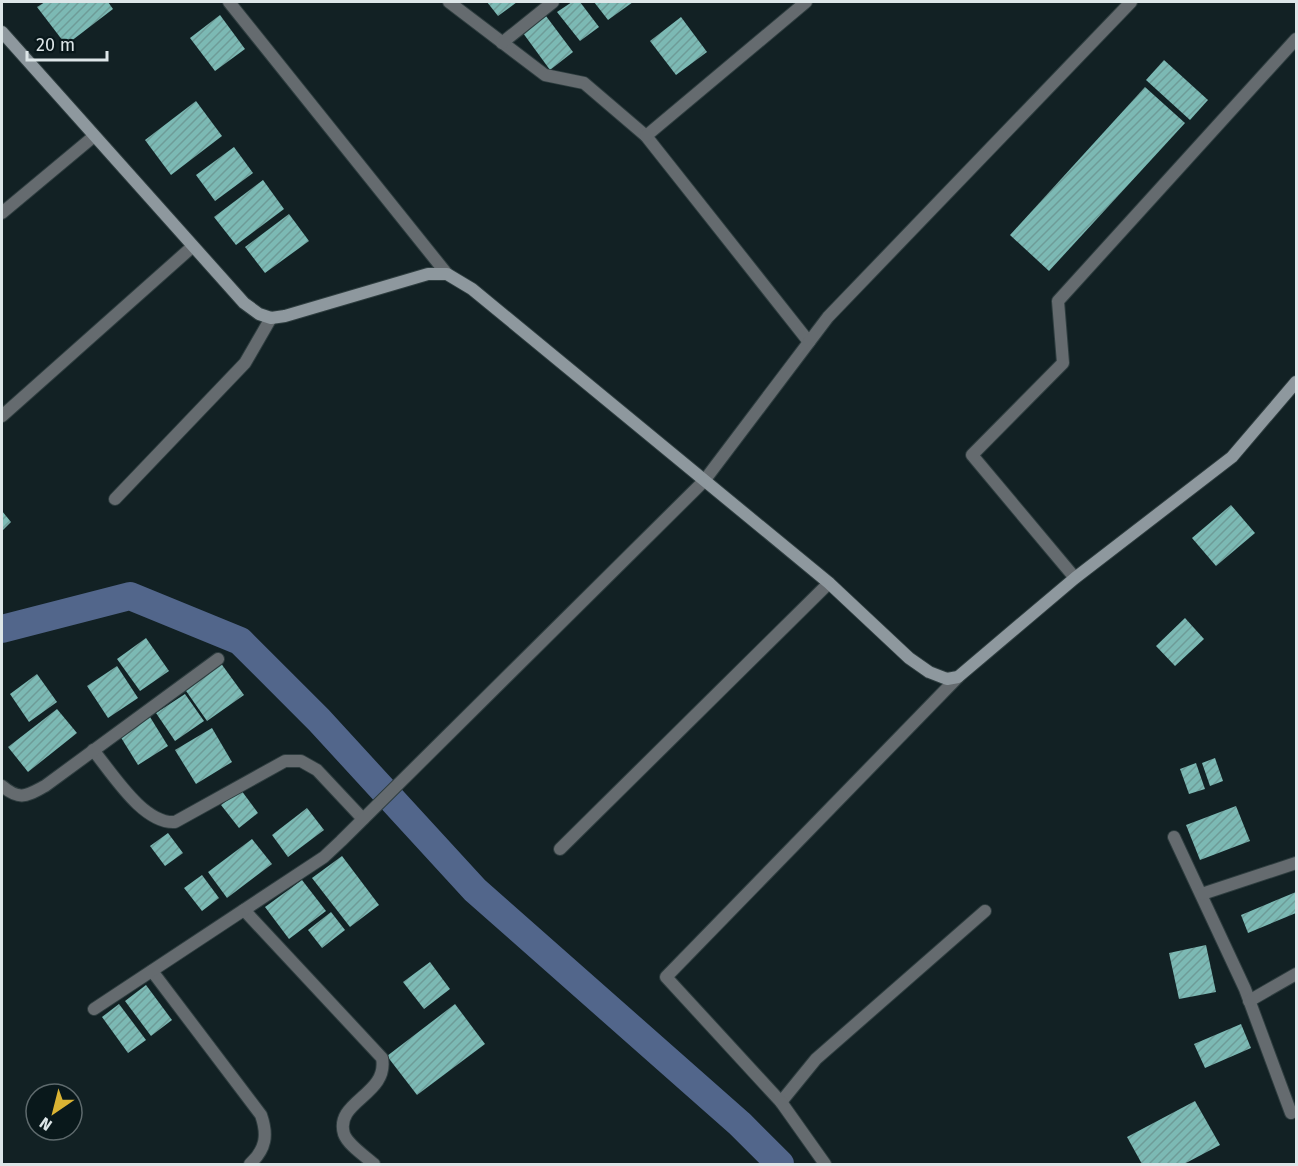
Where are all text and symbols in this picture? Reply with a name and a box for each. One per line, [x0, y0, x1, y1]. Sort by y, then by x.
scale bar [27, 24, 106, 62]
text: 20 m [36, 34, 75, 56]
north arrow [24, 1082, 84, 1142]
text: N [36, 1113, 55, 1135]

